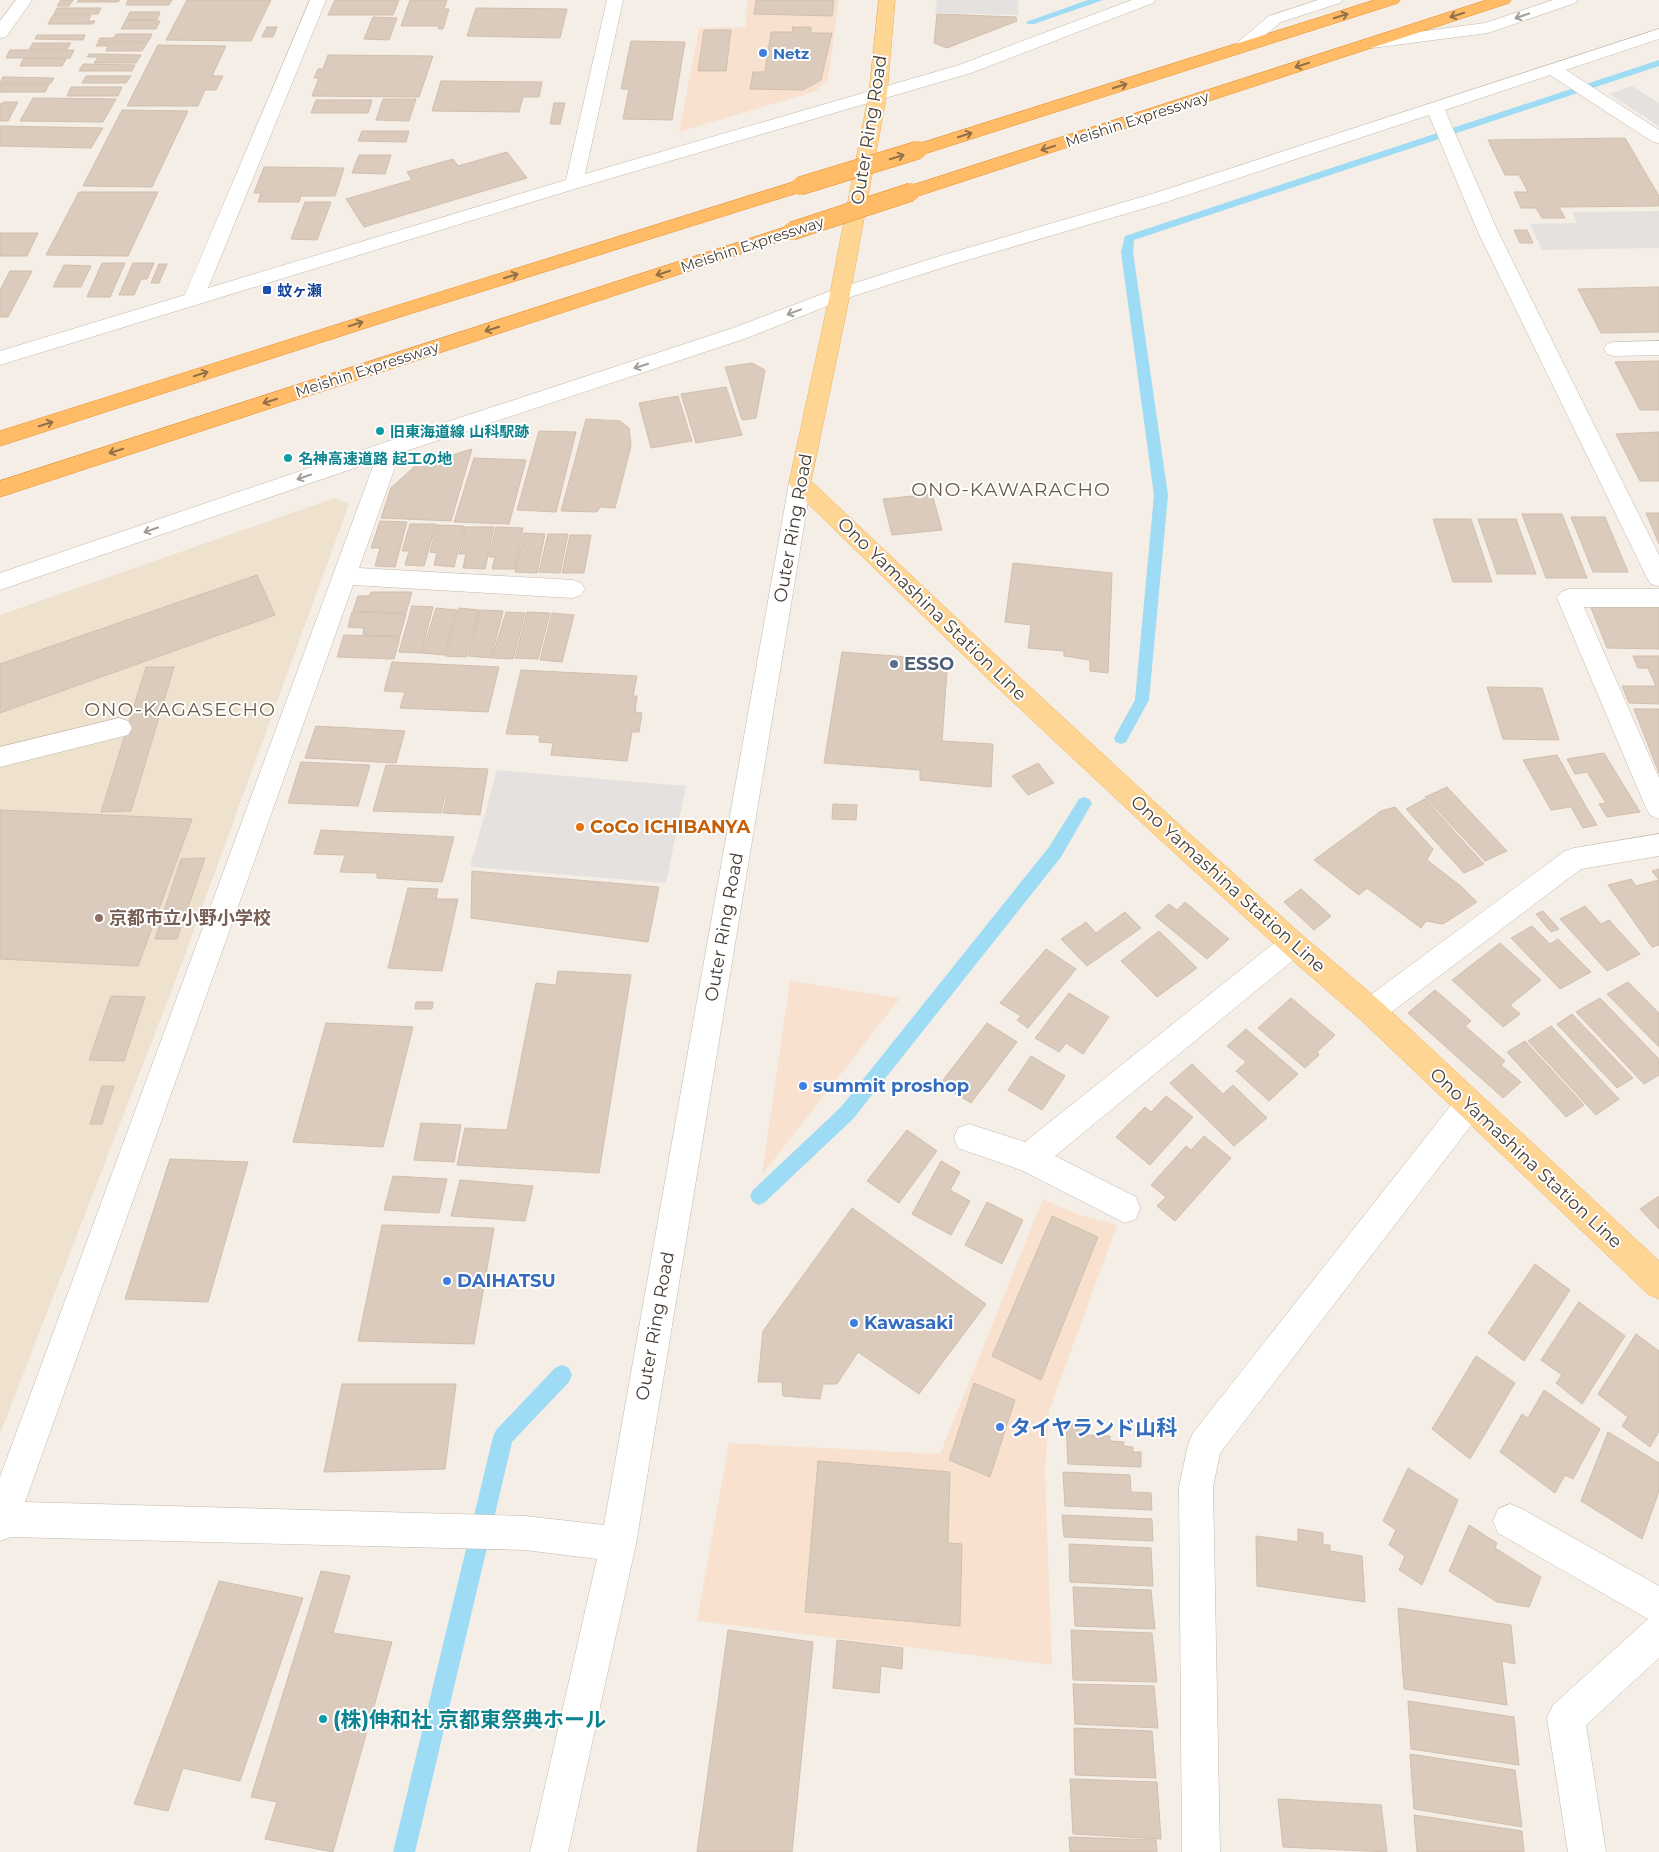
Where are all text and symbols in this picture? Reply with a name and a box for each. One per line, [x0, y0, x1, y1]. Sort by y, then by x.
one-way arrow [1333, 11, 1349, 20]
one-way arrow [1450, 11, 1465, 20]
one-way arrow [1515, 12, 1531, 21]
place label: Netz [773, 44, 809, 63]
marker: Netz [757, 47, 769, 59]
street label: Outer Ring Road [846, 54, 892, 206]
one-way arrow [1295, 61, 1311, 71]
one-way arrow [1111, 81, 1127, 90]
street label: Meishin Expressway [1063, 87, 1212, 151]
one-way arrow [956, 130, 972, 140]
one-way arrow [1041, 144, 1056, 153]
one-way arrow [889, 151, 905, 161]
street label: Meishin Expressway [678, 212, 827, 276]
one-way arrow [655, 269, 671, 279]
one-way arrow [503, 271, 518, 280]
place label: 蚊ヶ瀬 [277, 281, 322, 300]
marker: 蚊ヶ瀬 [261, 284, 273, 296]
one-way arrow [787, 308, 803, 317]
one-way arrow [348, 319, 364, 329]
one-way arrow [484, 325, 500, 334]
street label: Meishin Expressway [293, 337, 442, 401]
one-way arrow [634, 362, 649, 371]
one-way arrow [193, 369, 208, 378]
one-way arrow [263, 396, 279, 406]
one-way arrow [38, 418, 54, 428]
place label: 旧東海道線 山科駅跡 [390, 422, 529, 441]
marker: 旧東海道線 山科駅跡 [374, 425, 386, 437]
one-way arrow [109, 447, 124, 456]
place label: 名神高速道路 起工の地 [298, 449, 452, 468]
marker: 名神高速道路 起工の地 [282, 452, 294, 464]
street label: Outer Ring Road [769, 452, 817, 604]
one-way arrow [296, 473, 312, 483]
district label: ONO-KAWARACHO [911, 478, 1111, 501]
street label: Ono Yamashina Station Line [833, 513, 1031, 705]
one-way arrow [143, 526, 159, 536]
place label: ESSO [904, 653, 954, 675]
marker: ESSO [888, 658, 900, 670]
district label: ONO-KAGASECHO [84, 698, 276, 721]
street label: Ono Yamashina Station Line [1126, 791, 1330, 977]
place label: CoCo ICHIBANYA [590, 816, 751, 838]
marker: CoCo ICHIBANYA [574, 821, 586, 833]
street label: Outer Ring Road [700, 851, 748, 1003]
place label: 京都市立小野小学校 [109, 907, 271, 929]
marker: 京都市立小野小学校 [93, 912, 105, 924]
street label: Ono Yamashina Station Line [1425, 1063, 1627, 1253]
place label: summit proshop [813, 1075, 969, 1097]
marker: summit proshop [797, 1080, 809, 1092]
street label: Outer Ring Road [631, 1250, 679, 1402]
place label: DAIHATSU [457, 1270, 556, 1292]
marker: DAIHATSU [441, 1275, 453, 1287]
place label: Kawasaki [864, 1312, 953, 1334]
marker: Kawasaki [848, 1317, 860, 1329]
place label: タイヤランド山科 [1010, 1415, 1177, 1440]
marker: タイヤランド山科 [994, 1421, 1006, 1433]
place label: (株)伸和社 京都東祭典ホール [333, 1707, 606, 1732]
marker: (株)伸和社 京都東祭典ホール [317, 1713, 329, 1725]

